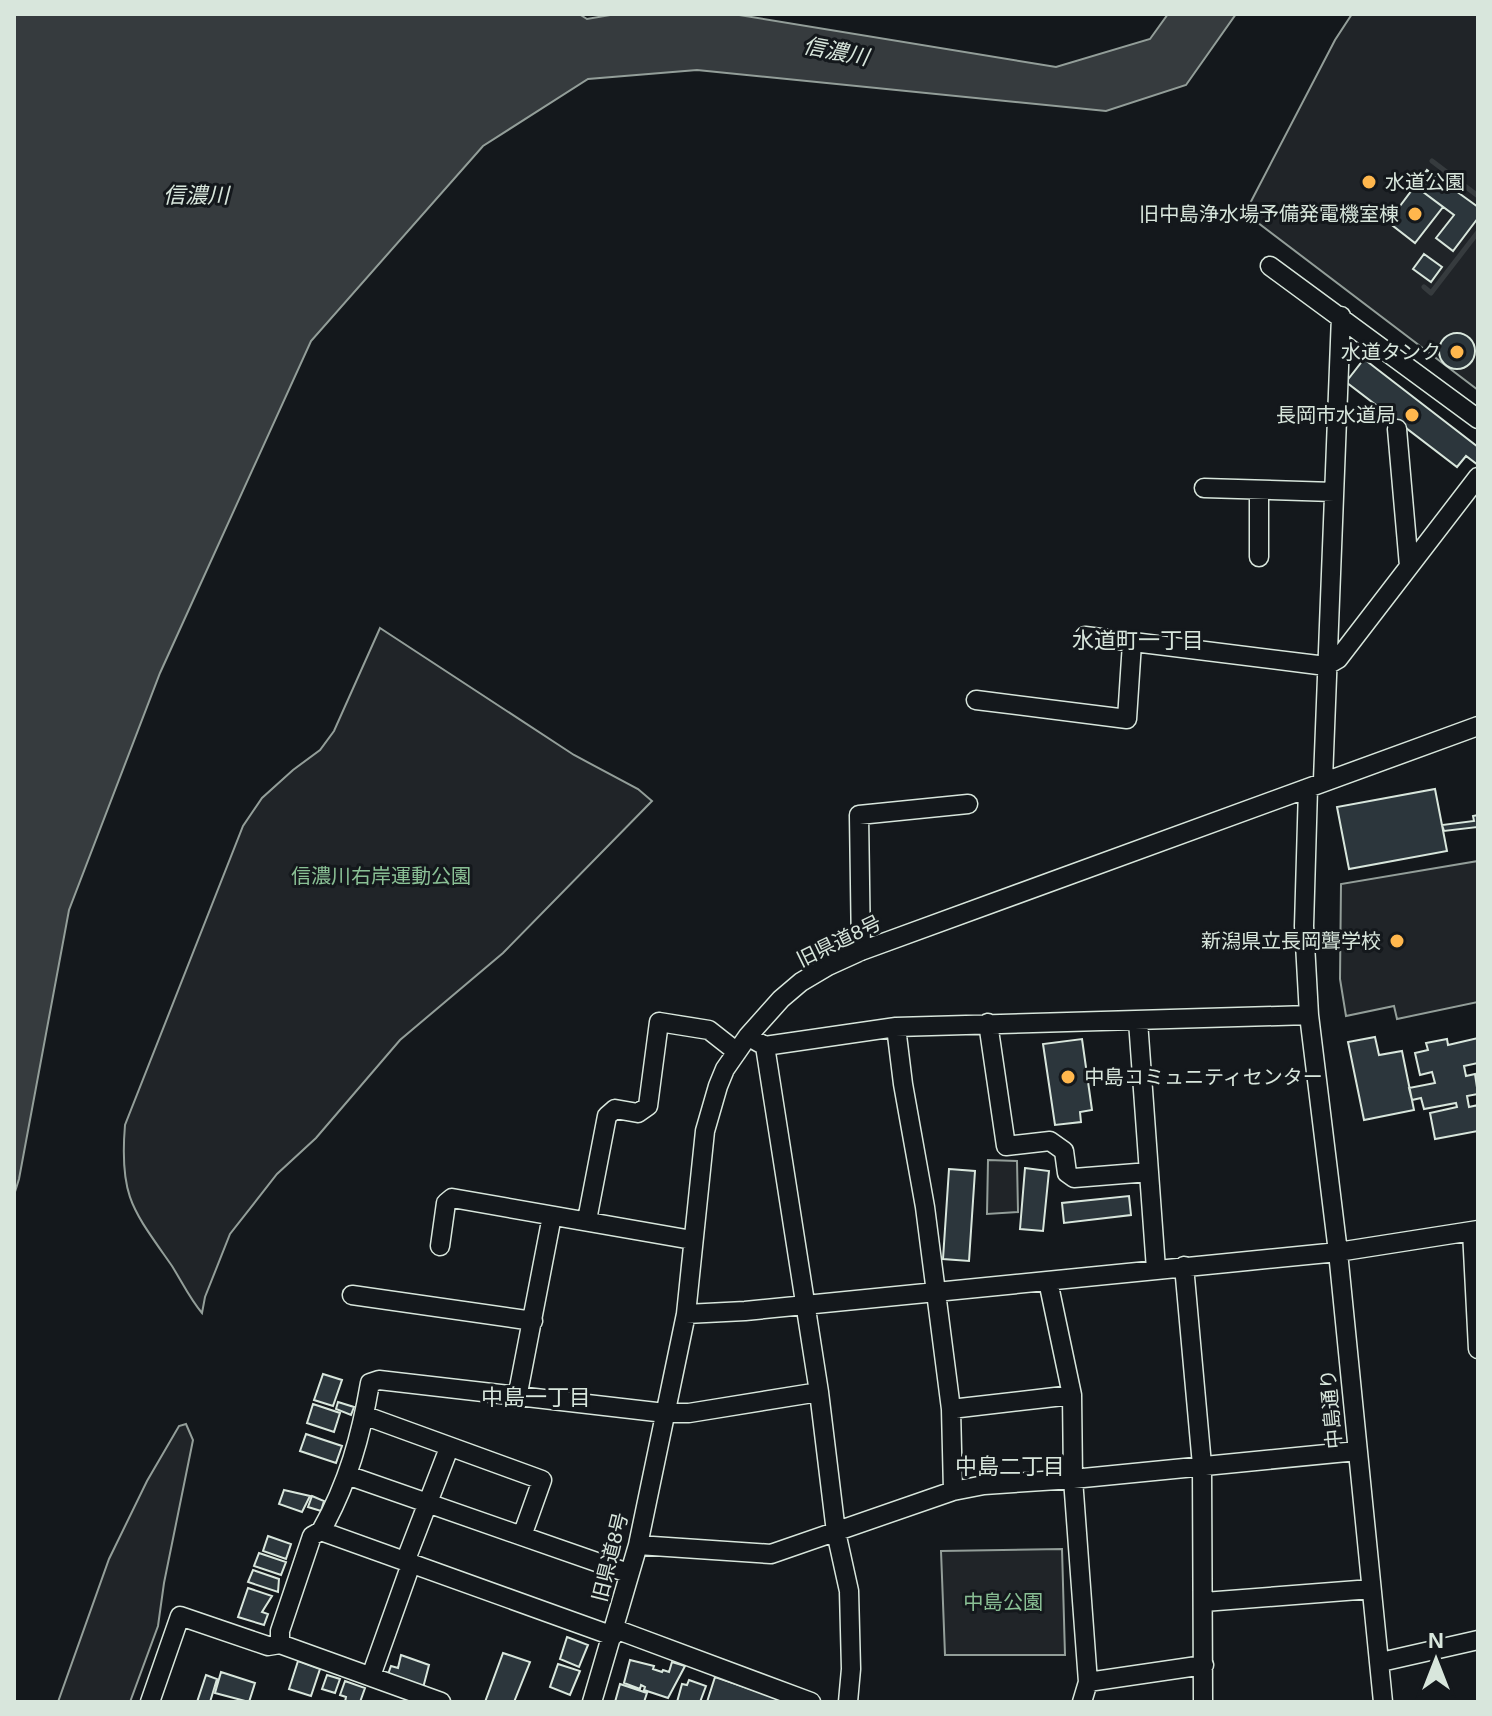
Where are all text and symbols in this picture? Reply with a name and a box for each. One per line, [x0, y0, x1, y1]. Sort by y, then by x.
water label: 信濃川 [801, 33, 873, 70]
place label: 水道公園 [1385, 171, 1465, 193]
marker: 水道公園 [1360, 173, 1378, 191]
water label: 信濃川 [163, 183, 231, 208]
place label: 旧中島浄水場予備発電機室棟 [1139, 203, 1399, 225]
marker: 旧中島浄水場予備発電機室棟 [1406, 205, 1424, 223]
place label: 水道タンク [1341, 341, 1441, 363]
marker: 水道タンク [1448, 343, 1466, 361]
place label: 長岡市水道局 [1276, 404, 1396, 426]
marker: 長岡市水道局 [1403, 406, 1421, 424]
district label: 水道町一丁目 [1072, 628, 1204, 653]
park label: 信濃川右岸運動公園 [291, 865, 471, 887]
street label: 旧県道8号 [793, 911, 885, 971]
place label: 新潟県立長岡聾学校 [1201, 930, 1381, 952]
marker: 新潟県立長岡聾学校 [1388, 932, 1406, 950]
place label: 中島コミュニティセンター [1084, 1066, 1323, 1088]
marker: 中島コミュニティセンター [1059, 1068, 1077, 1086]
street label: 中島通り [1317, 1368, 1345, 1450]
district label: 中島一丁目 [481, 1385, 591, 1410]
district label: 中島二丁目 [955, 1454, 1065, 1479]
street label: 旧県道8号 [588, 1510, 632, 1604]
park label: 中島公園 [963, 1591, 1043, 1613]
north arrow [1396, 1620, 1476, 1700]
text: N [1428, 1628, 1444, 1653]

